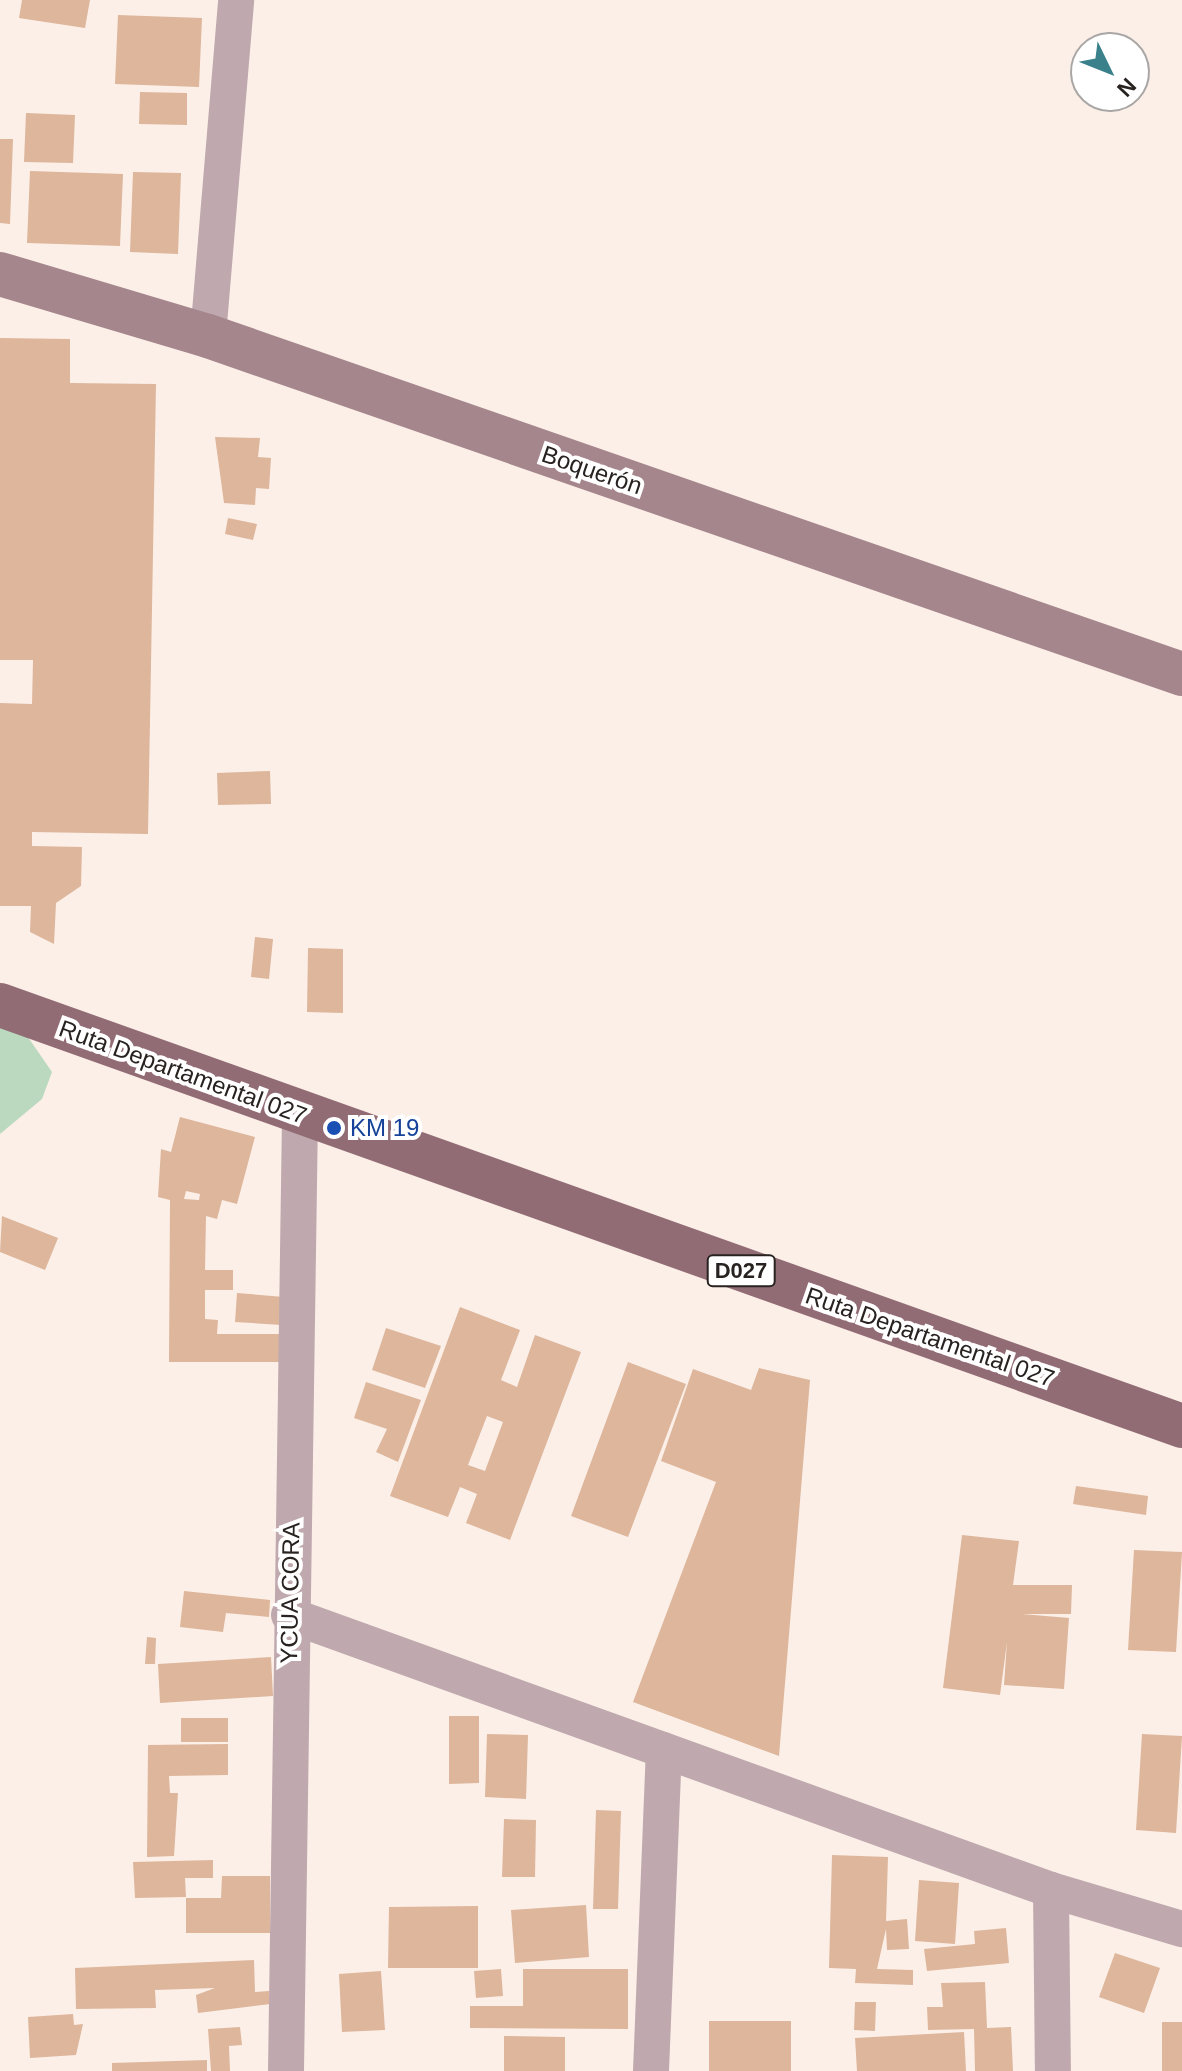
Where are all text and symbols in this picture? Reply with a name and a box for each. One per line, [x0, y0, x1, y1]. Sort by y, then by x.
north arrow [1070, 32, 1150, 112]
text: N [1112, 73, 1141, 102]
street label: Boquerón [538, 439, 646, 501]
street label: Ruta Departamental 027 [55, 1014, 311, 1130]
place label: KM 19 [350, 1114, 419, 1142]
marker: KM 19 [325, 1119, 343, 1137]
road number: D027 [705, 1253, 777, 1289]
street label: Ruta Departamental 027 [802, 1281, 1058, 1393]
street label: YCUA CORA [274, 1521, 306, 1665]

